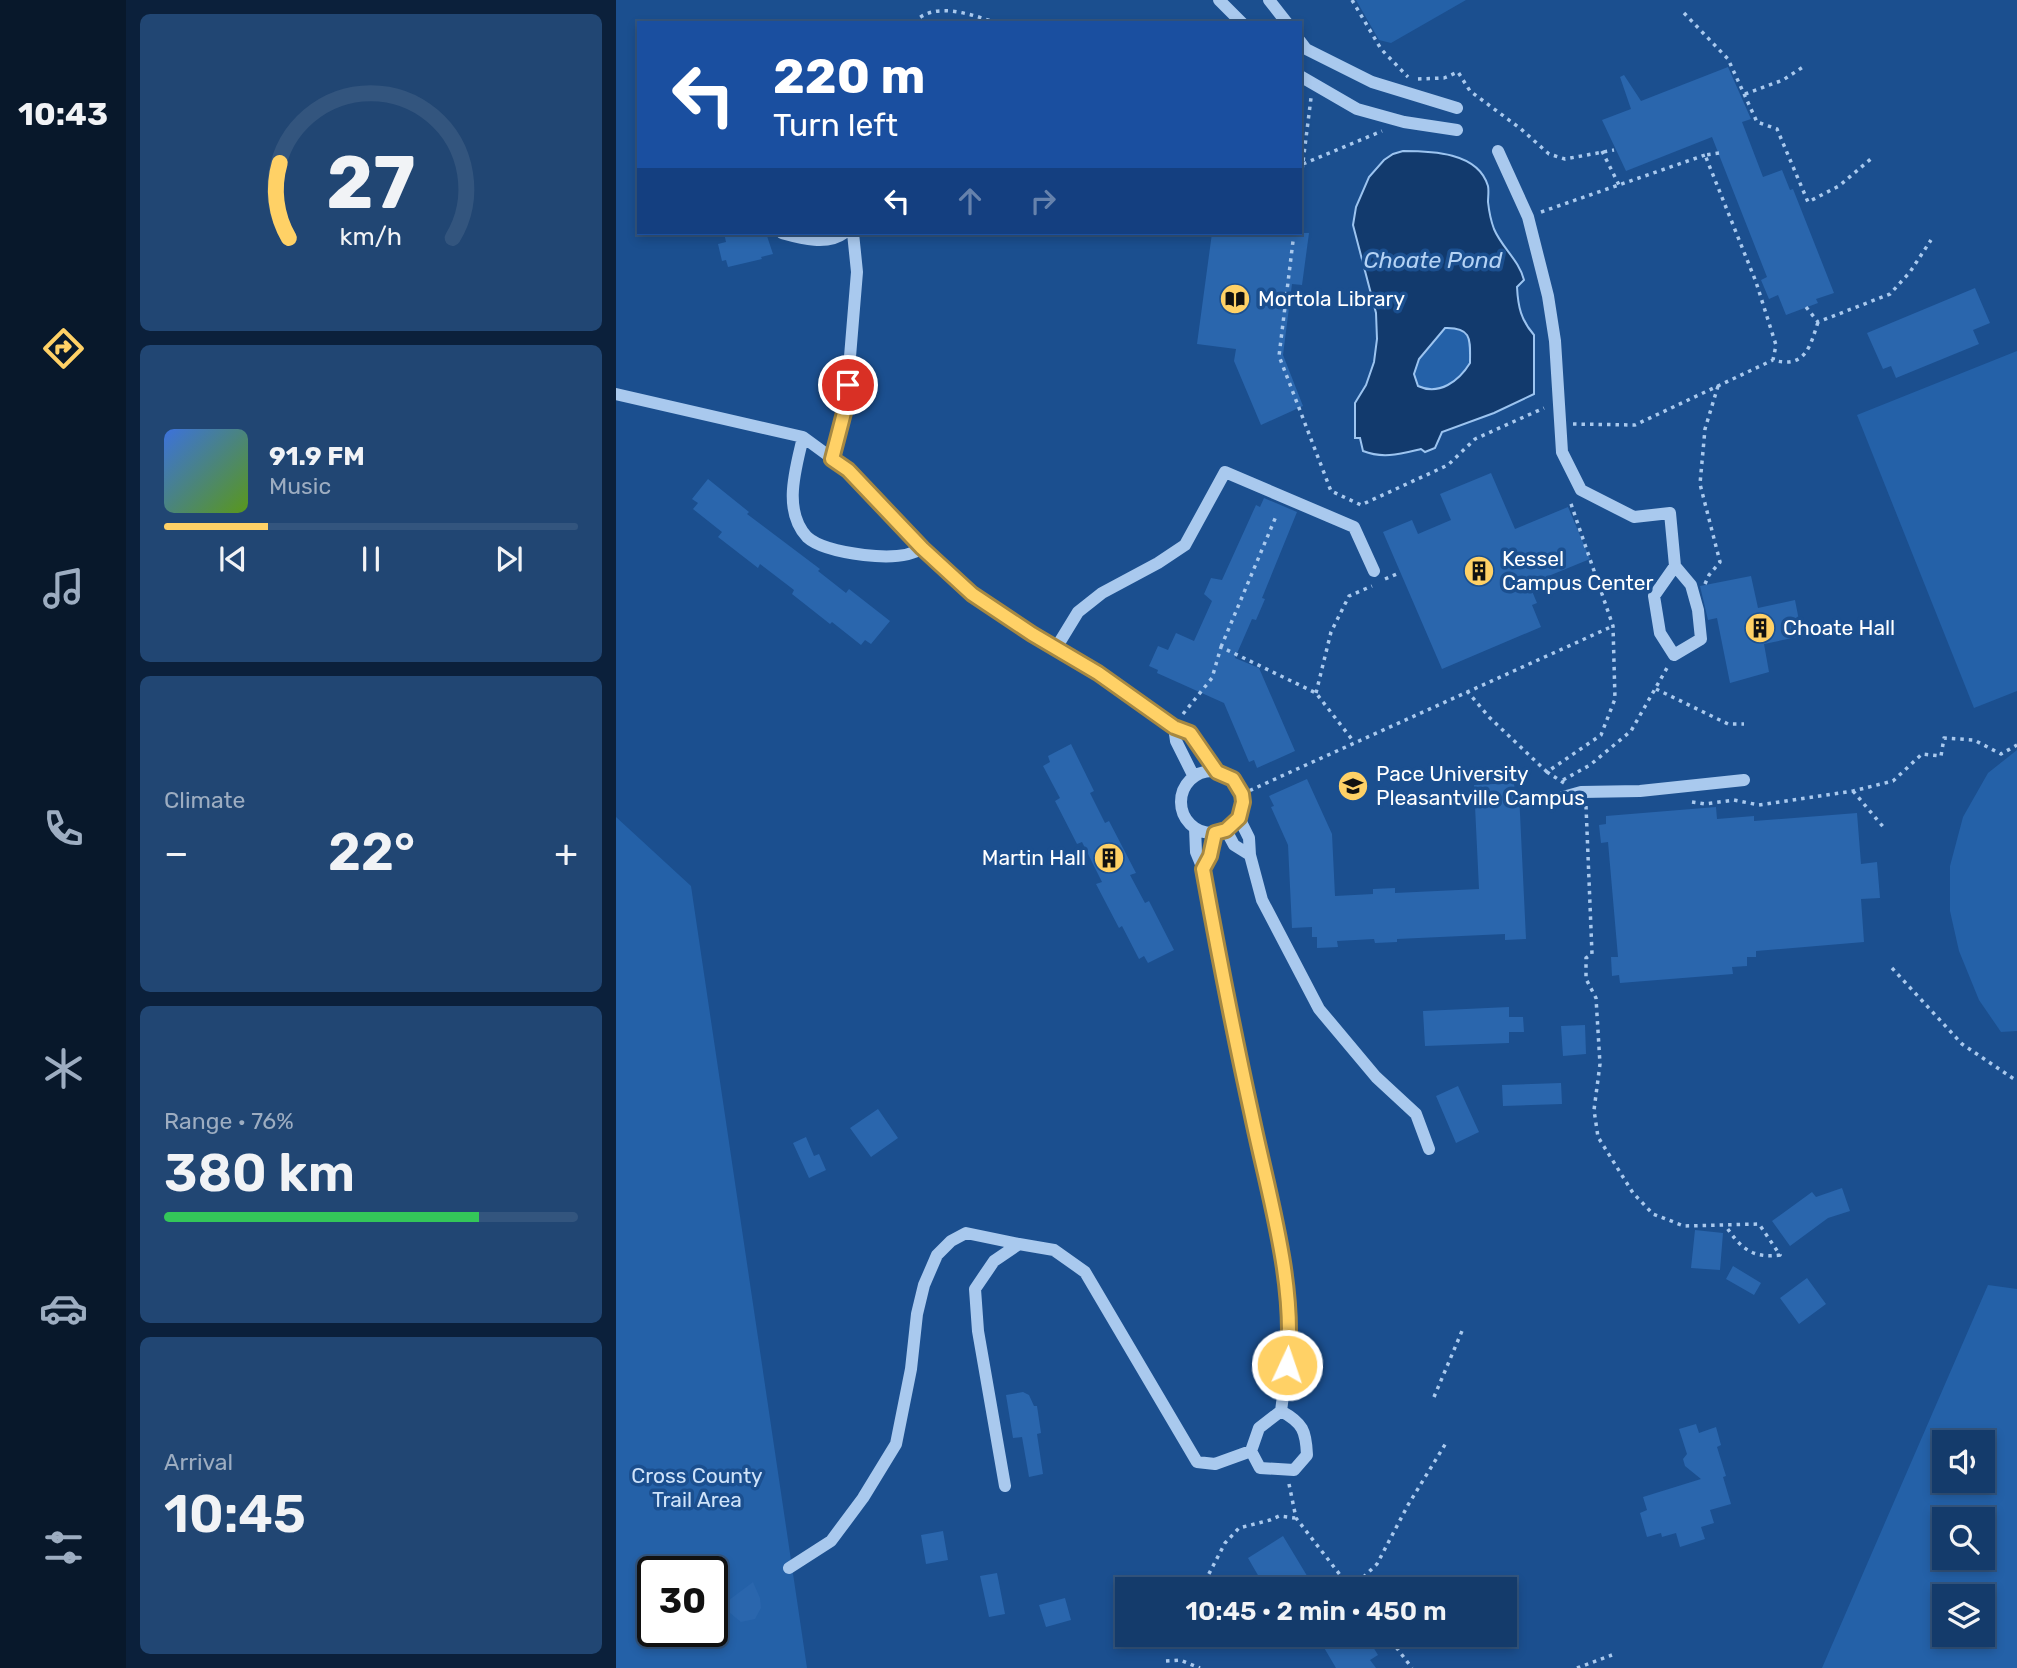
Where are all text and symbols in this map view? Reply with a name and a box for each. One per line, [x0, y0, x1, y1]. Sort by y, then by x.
text: 220 m [773, 47, 925, 105]
icon: left [658, 49, 749, 140]
text: 10:43 [18, 95, 108, 133]
text: Turn left [773, 106, 898, 144]
text: 27 [326, 141, 416, 227]
icon: left [878, 182, 916, 220]
icon: ahead [951, 182, 989, 220]
icon: right [1024, 182, 1062, 220]
text: km/h [340, 222, 402, 251]
water label: Choate Pond [1364, 246, 1503, 274]
library icon: Mortola Library [1218, 282, 1252, 316]
place label: Mortola Library [1258, 286, 1406, 311]
icon: directions [39, 324, 88, 373]
pin [818, 355, 878, 415]
icon: arrive [829, 366, 867, 404]
text: 91.9 FM [269, 441, 365, 472]
text: Music [269, 472, 331, 500]
icon: previous [214, 540, 252, 578]
icon: pause [352, 540, 390, 578]
icon: next [490, 540, 528, 578]
place label: Kessel Campus Center [1502, 546, 1654, 595]
building icon: Kessel Campus Center [1462, 554, 1496, 588]
icon: music [39, 564, 88, 613]
building icon: Choate Hall [1743, 611, 1777, 645]
place label: Choate Hall [1783, 615, 1895, 640]
place label: Pace University Pleasantville Campus [1376, 761, 1585, 810]
school or university icon: Pace University Pleasantville Campus [1336, 769, 1370, 803]
text: Climate [164, 786, 245, 814]
icon: phone [39, 804, 88, 853]
text: 22° [328, 821, 415, 883]
text: − [164, 830, 189, 876]
text: + [554, 830, 578, 876]
building icon: Martin Hall [1092, 841, 1126, 875]
place label: Martin Hall [982, 845, 1086, 870]
icon: climate [39, 1044, 88, 1093]
text: Range · 76% [164, 1107, 294, 1135]
text: 380 km [164, 1142, 355, 1204]
icon: car [39, 1284, 88, 1333]
position arrow [1250, 1328, 1324, 1402]
map controls [1932, 1430, 1995, 1647]
button: sound [1932, 1430, 1995, 1493]
text: Arrival [164, 1448, 233, 1476]
park label: Cross County Trail Area [631, 1463, 763, 1512]
text: 10:45 [164, 1483, 306, 1545]
button: search [1932, 1507, 1995, 1570]
icon: filters [39, 1523, 88, 1572]
speed limit sign: 30 [637, 1556, 728, 1647]
button: layers [1932, 1584, 1995, 1647]
text: 10:45 · 2 min · 450 m [1185, 1596, 1447, 1627]

